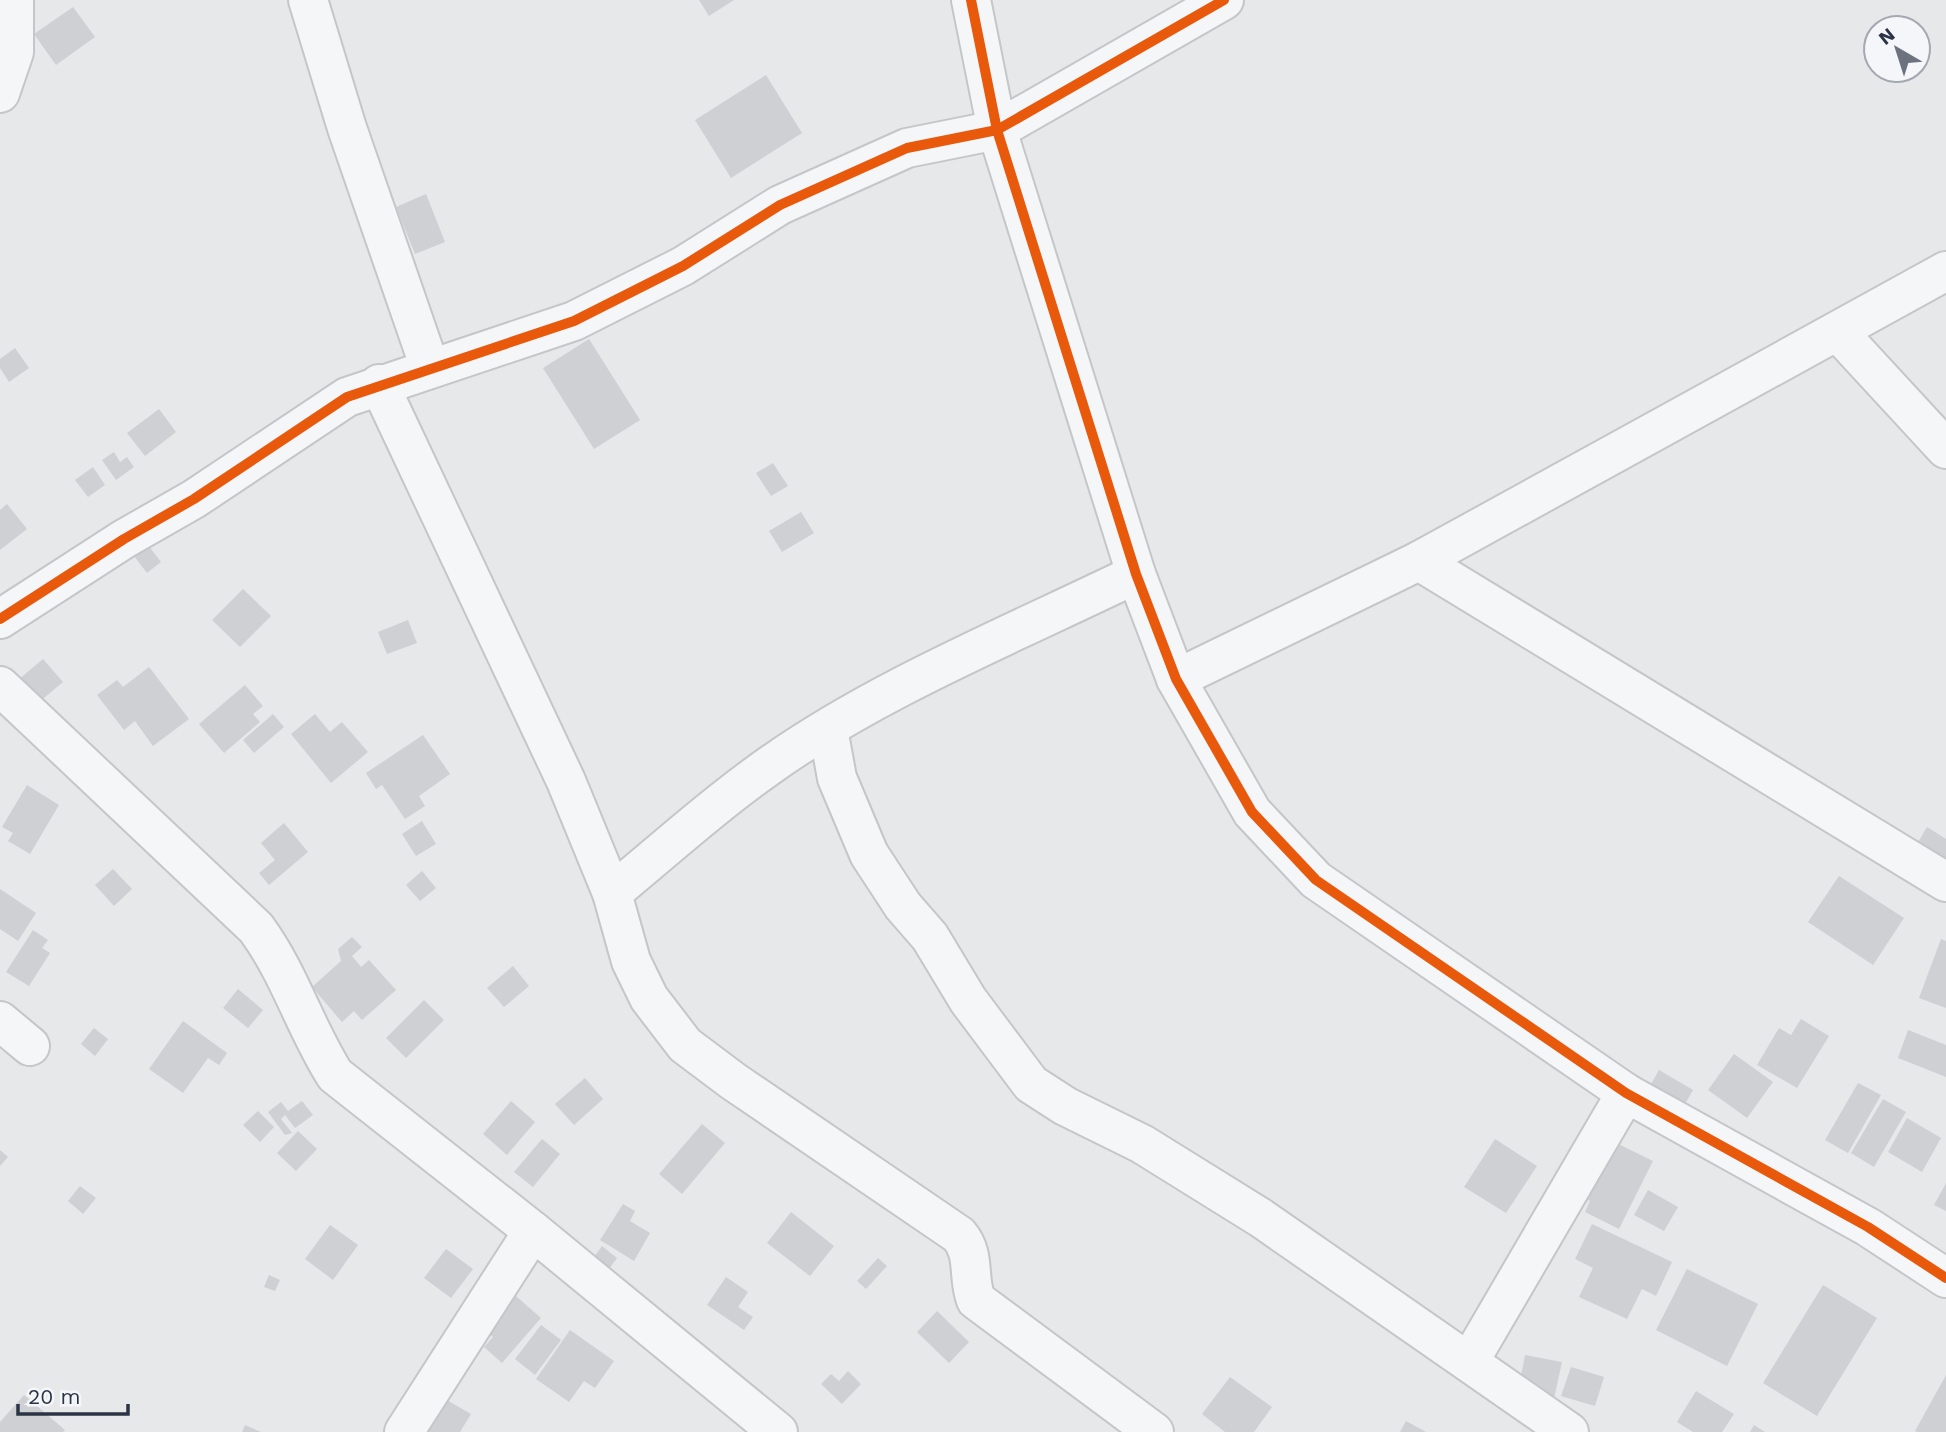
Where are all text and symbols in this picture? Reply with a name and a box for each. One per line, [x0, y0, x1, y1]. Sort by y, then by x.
north arrow [1862, 14, 1932, 84]
text: N [1874, 23, 1899, 50]
scale bar [18, 1372, 128, 1416]
text: 20 m [28, 1384, 80, 1409]

